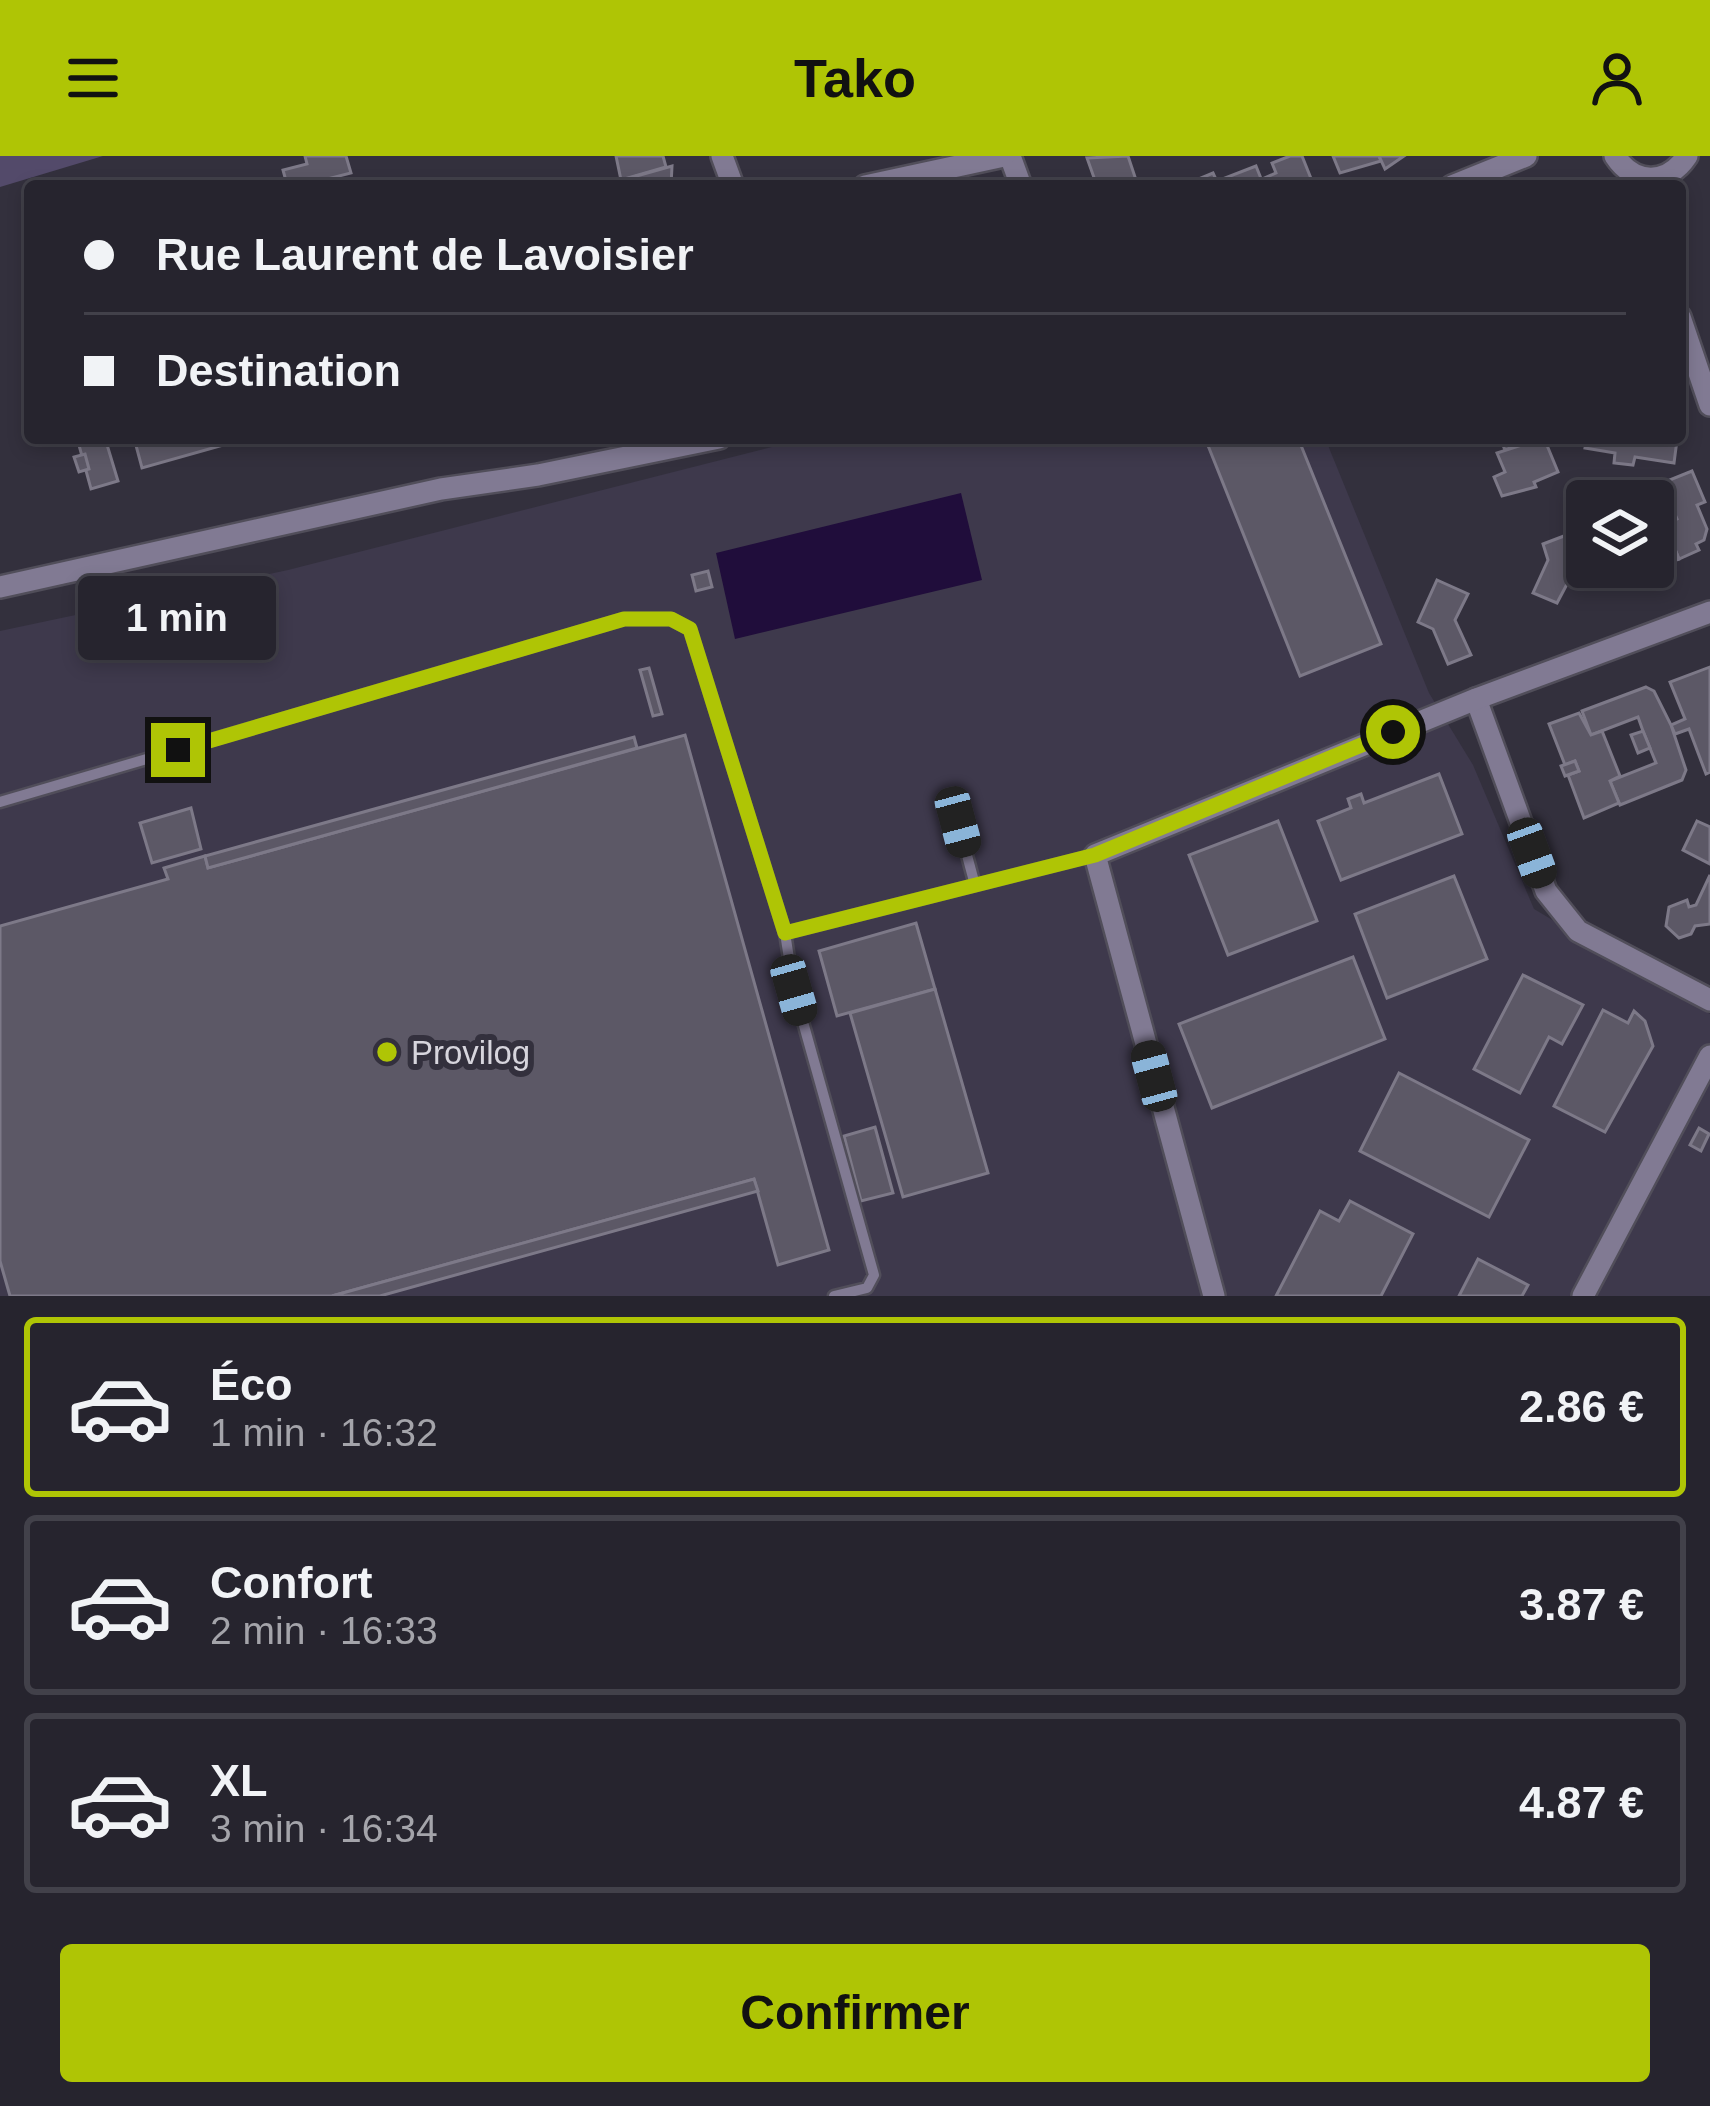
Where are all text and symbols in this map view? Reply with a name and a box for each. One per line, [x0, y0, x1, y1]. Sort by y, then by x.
icon: menu [60, 45, 126, 111]
icon: person [1584, 45, 1650, 111]
text: Tako [794, 48, 916, 108]
text: Rue Laurent de Lavoisier [156, 229, 694, 280]
text: Destination [156, 345, 401, 396]
map controls [1566, 480, 1674, 588]
button: layers [1566, 480, 1674, 588]
callout: 1 min [79, 576, 277, 660]
text: 1 min [126, 596, 228, 639]
route start [1366, 705, 1420, 759]
route end [151, 723, 205, 777]
car [931, 783, 985, 861]
car [1503, 813, 1561, 893]
car [767, 950, 821, 1030]
place label: Provilog [411, 1034, 530, 1071]
car [1127, 1037, 1181, 1115]
marker: Provilog [374, 1039, 400, 1065]
icon: car [66, 1353, 174, 1461]
text: Éco [210, 1359, 293, 1410]
text: 2.86 € [1519, 1381, 1644, 1432]
text: 1 min · 16:32 [210, 1411, 438, 1454]
icon: car [66, 1551, 174, 1659]
text: Confort [210, 1557, 372, 1608]
text: 3.87 € [1519, 1579, 1644, 1630]
text: 2 min · 16:33 [210, 1609, 438, 1652]
icon: car [66, 1749, 174, 1857]
text: XL [210, 1755, 268, 1806]
text: 4.87 € [1519, 1777, 1644, 1828]
text: 3 min · 16:34 [210, 1807, 438, 1850]
button: Confirmer [60, 1944, 1650, 2082]

